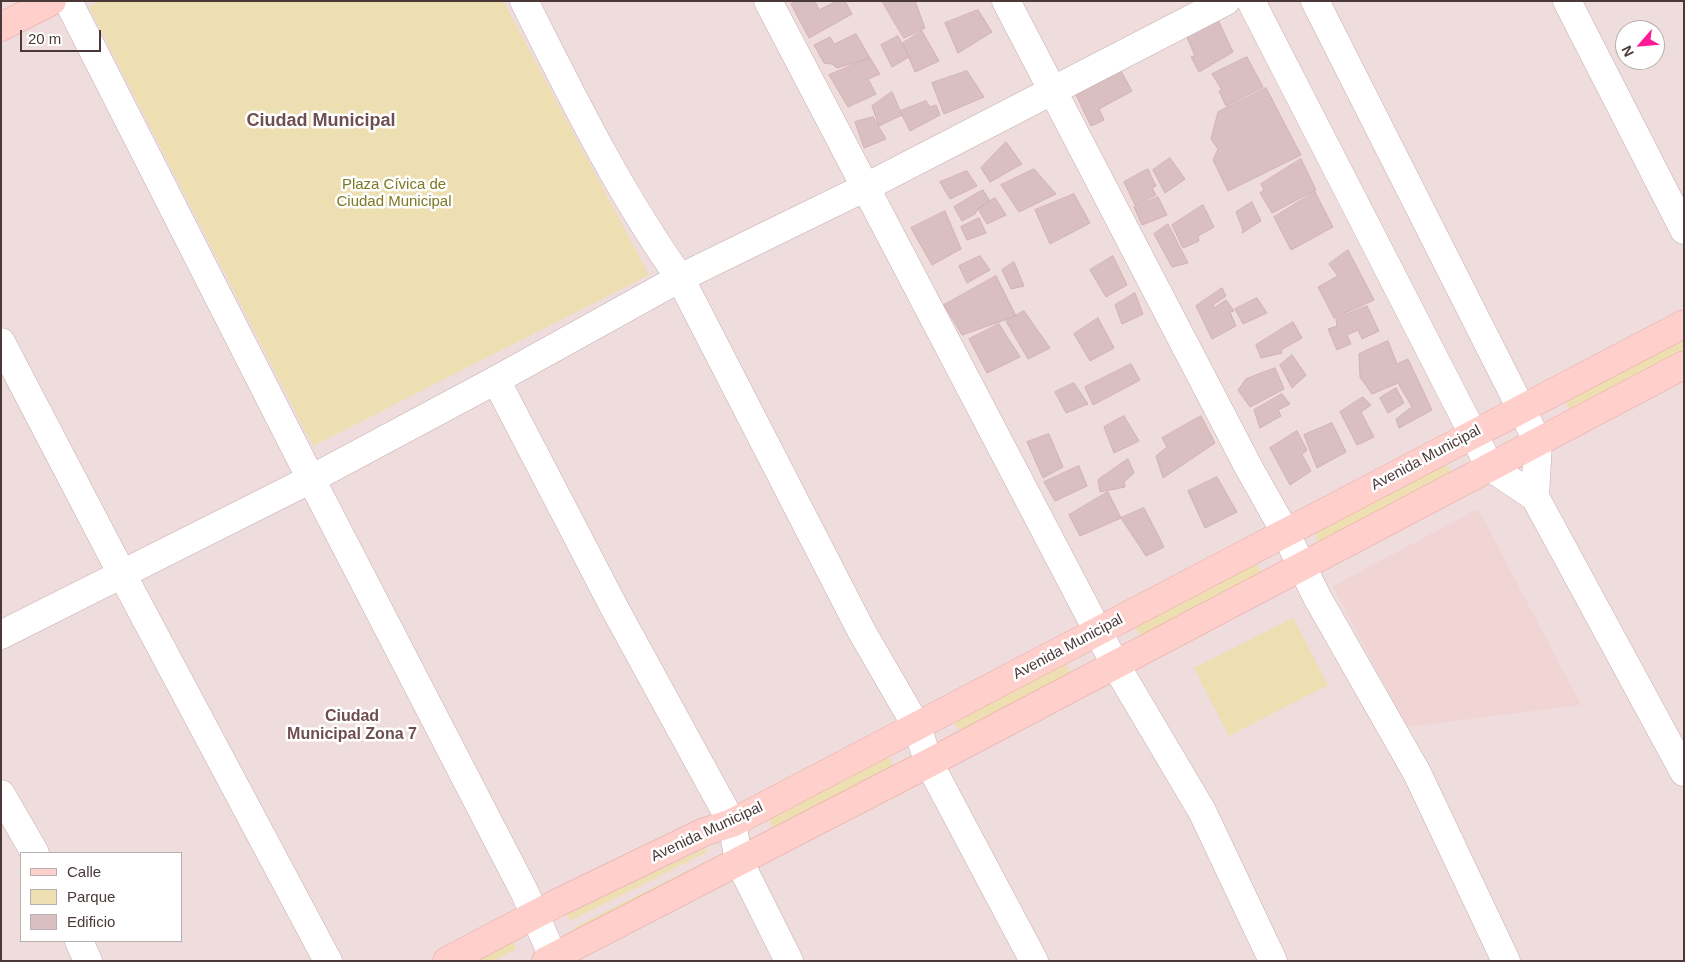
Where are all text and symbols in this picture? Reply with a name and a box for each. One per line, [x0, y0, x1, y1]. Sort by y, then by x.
scale bar [22, 20, 104, 52]
north arrow [1615, 20, 1665, 70]
text: 20 m [28, 30, 61, 47]
text: N [1618, 43, 1637, 59]
district label: Ciudad Municipal [246, 110, 396, 132]
park label: Plaza Cívica de Ciudad Municipal [336, 176, 452, 211]
street label: Avenida Municipal [1368, 422, 1484, 494]
street label: Avenida Municipal [1010, 611, 1126, 683]
district label: Ciudad Municipal Zona 7 [287, 707, 417, 745]
street label: Avenida Municipal [648, 798, 766, 866]
legend [20, 852, 182, 942]
text: Calle [67, 863, 101, 880]
text: Parque [67, 888, 115, 905]
text: Edificio [67, 913, 115, 930]

